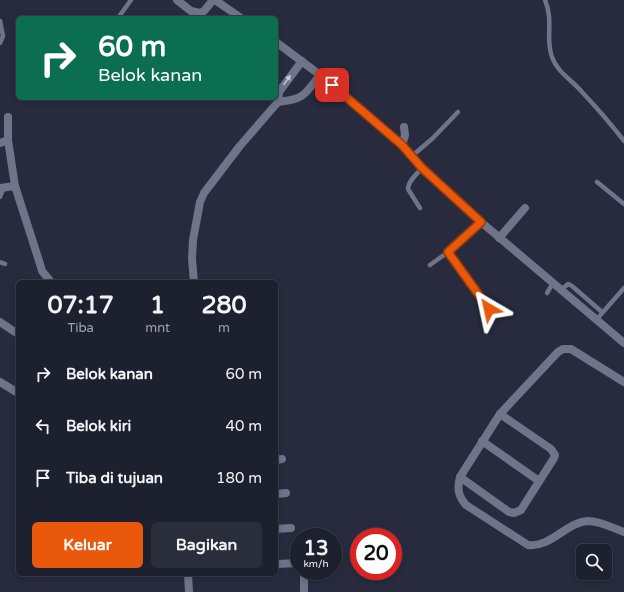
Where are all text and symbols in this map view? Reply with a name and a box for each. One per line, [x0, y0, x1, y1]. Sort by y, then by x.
text: 60 m [98, 30, 166, 64]
icon: right [32, 32, 84, 84]
text: Belok kanan [98, 64, 202, 86]
pin [315, 68, 349, 102]
icon: arrive [321, 74, 343, 96]
one-way arrow [283, 75, 291, 85]
position arrow [468, 288, 510, 330]
text: 07:17 [47, 291, 114, 320]
text: 1 [150, 291, 165, 320]
text: 280 [201, 291, 247, 320]
text: Tiba [67, 320, 94, 336]
text: mnt [145, 320, 170, 336]
text: m [218, 320, 230, 336]
icon: right [32, 363, 54, 385]
text: Belok kanan [66, 365, 153, 383]
text: 60 m [225, 365, 262, 383]
icon: left [32, 415, 54, 437]
text: Belok kiri [66, 417, 131, 435]
text: 40 m [225, 417, 262, 435]
icon: arrive [32, 467, 54, 489]
text: Tiba di tujuan [66, 469, 163, 487]
text: 180 m [216, 469, 262, 487]
button: Keluar [32, 522, 143, 568]
button: Bagikan [151, 522, 262, 568]
speed limit sign: 20 [350, 528, 402, 580]
text: 13 [303, 537, 329, 561]
map controls [576, 544, 612, 580]
button: search [576, 544, 612, 580]
text: km/h [303, 558, 329, 570]

